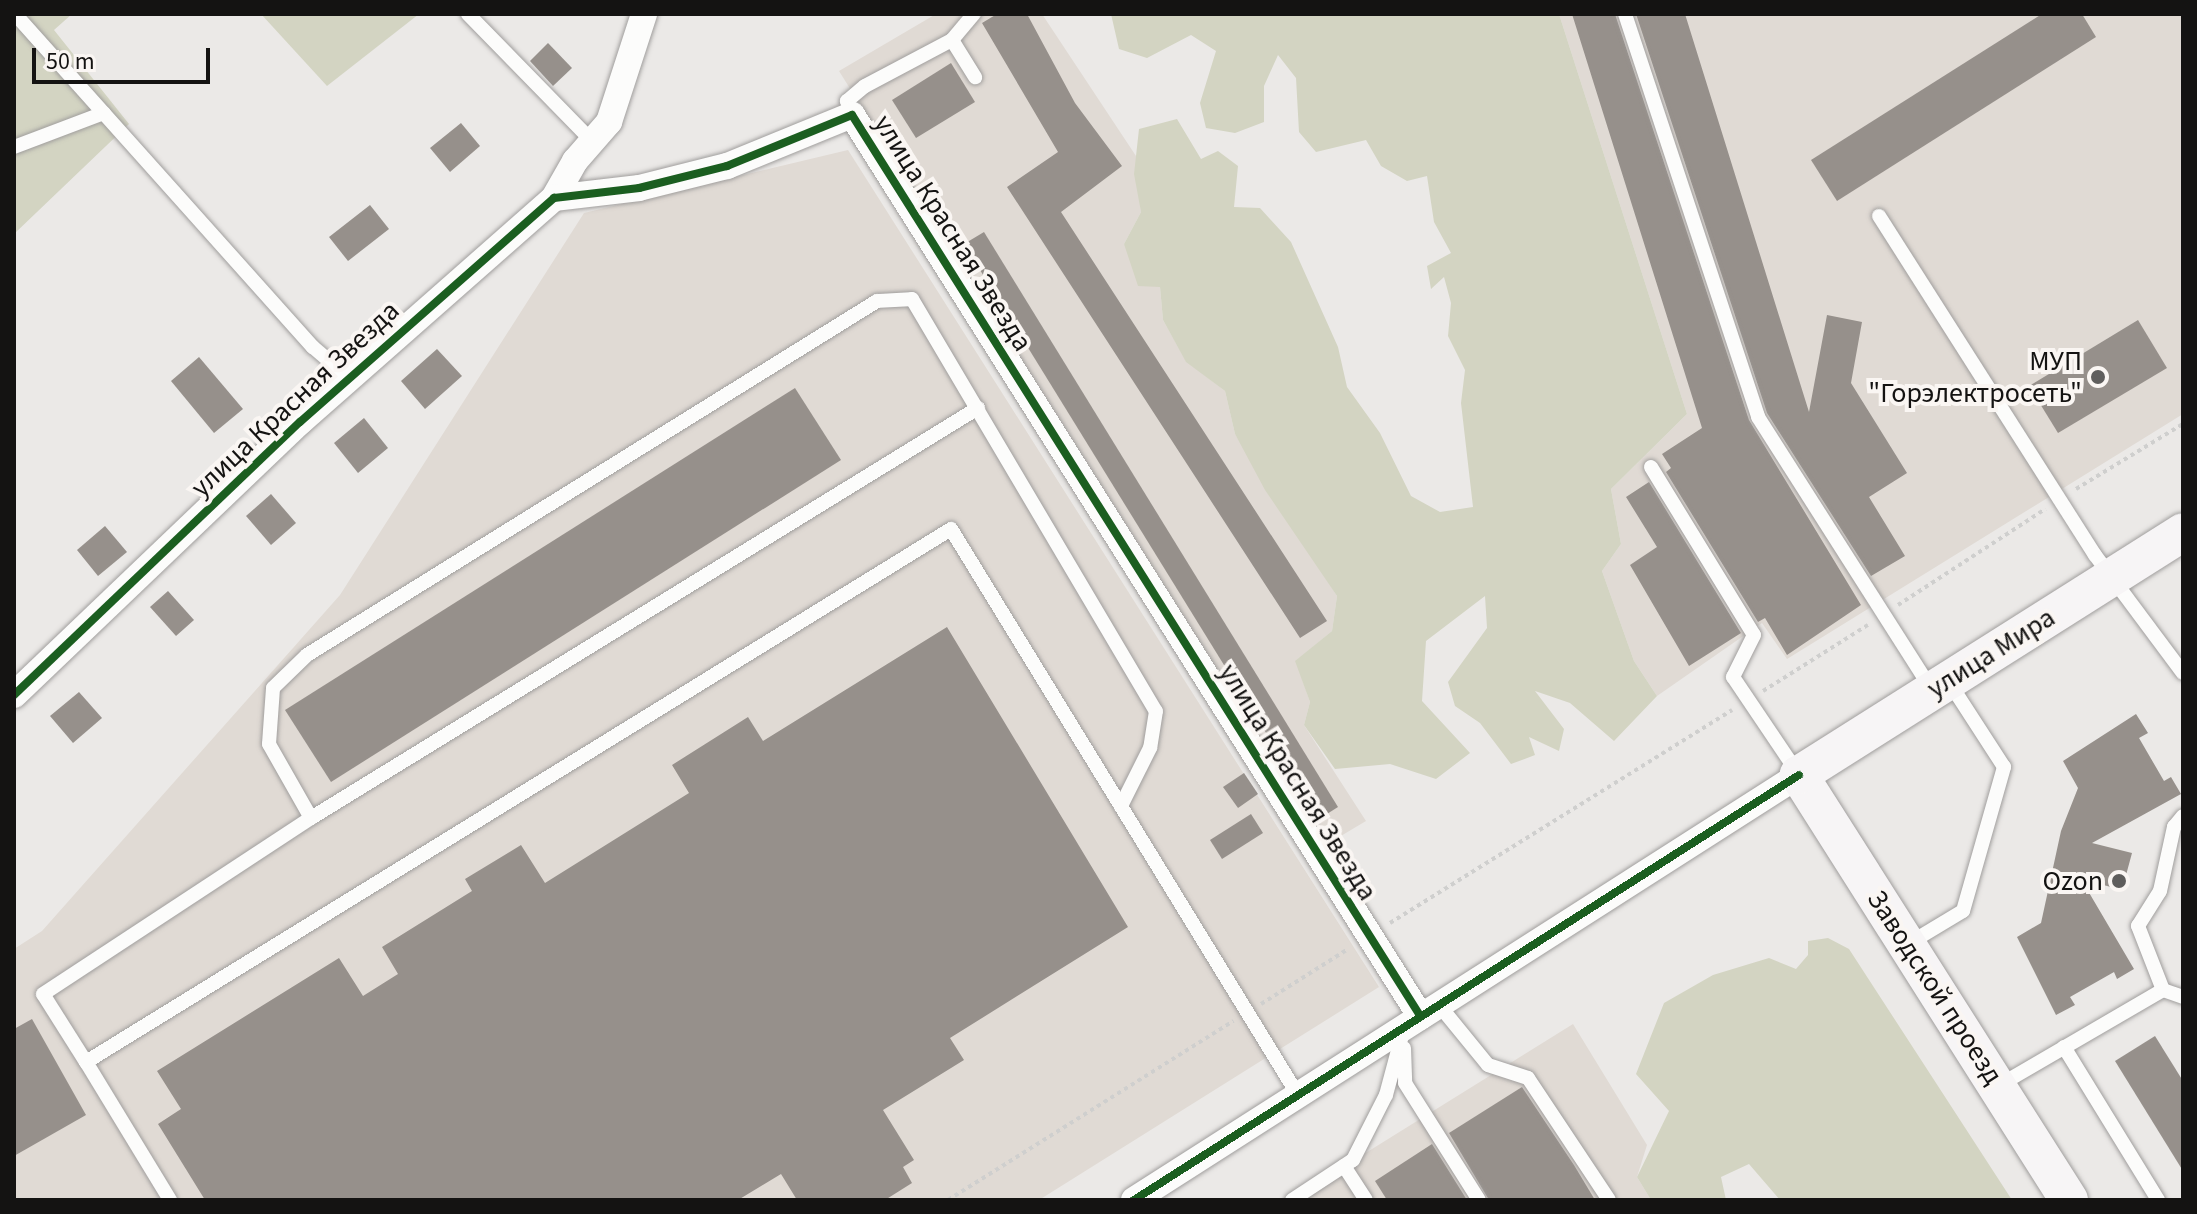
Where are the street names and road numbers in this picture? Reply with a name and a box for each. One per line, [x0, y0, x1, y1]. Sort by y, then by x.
street label: улица Красная Звезда [867, 109, 1039, 357]
street label: улица Красная Звезда [184, 294, 406, 504]
street label: улица Мира [1921, 600, 2061, 706]
street label: улица Красная Звезда [1212, 658, 1384, 906]
street label: Заводской проезд [1860, 884, 2010, 1090]

